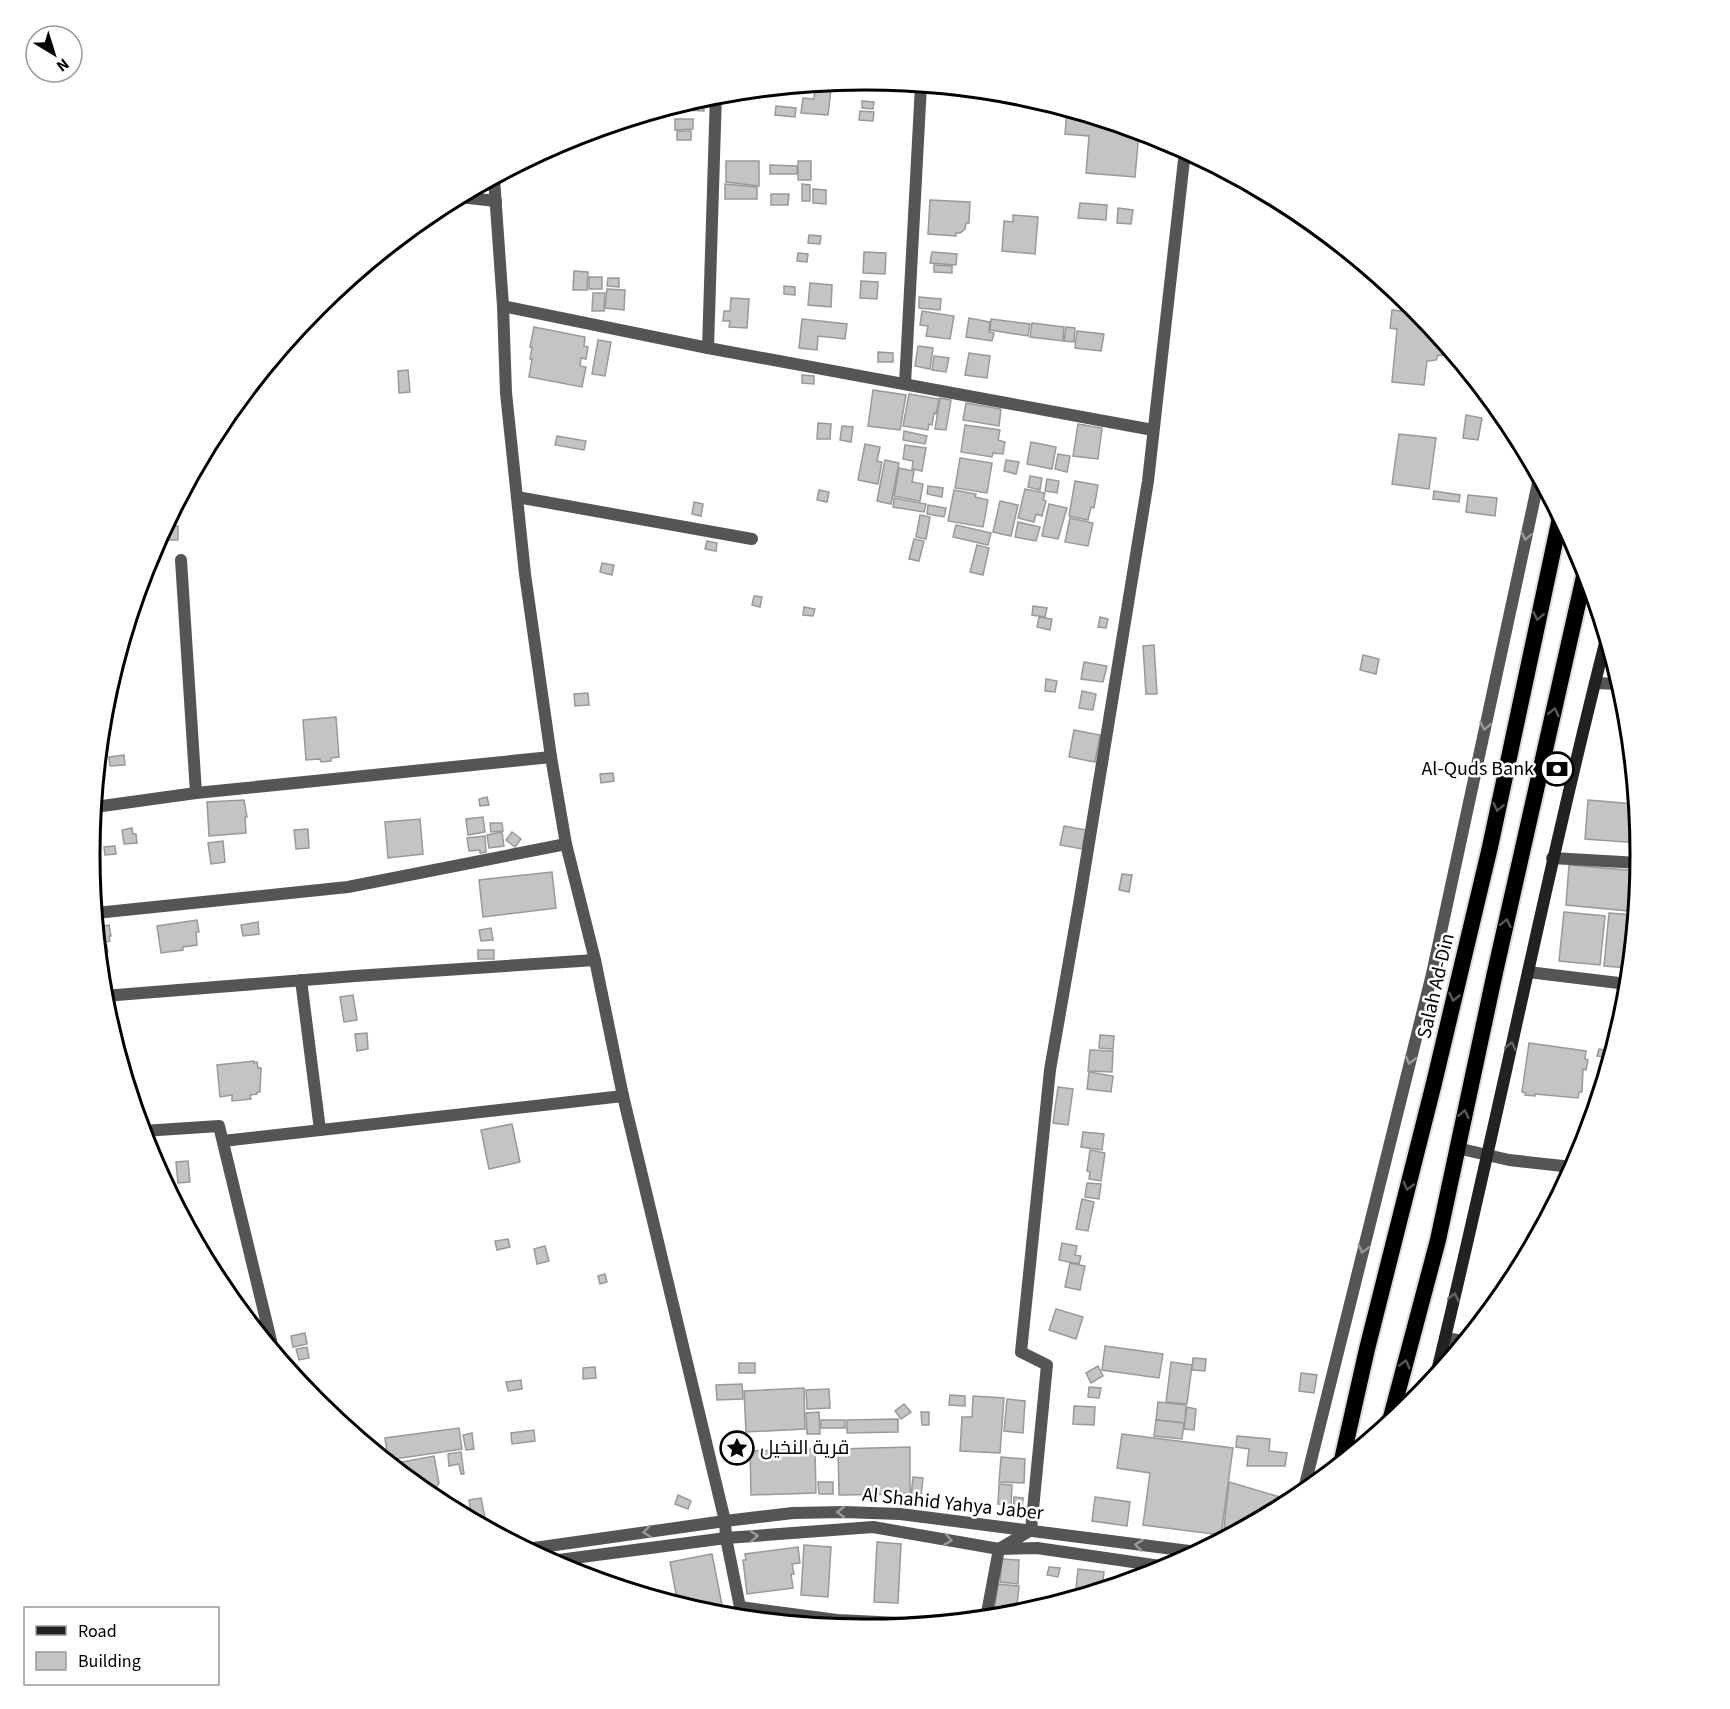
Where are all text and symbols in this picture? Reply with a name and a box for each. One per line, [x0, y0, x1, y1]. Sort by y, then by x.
north arrow [24, 24, 84, 84]
text: N [52, 53, 74, 77]
one-way arrow [1520, 530, 1533, 540]
one-way arrow [1532, 611, 1545, 621]
one-way arrow [1547, 708, 1560, 718]
one-way arrow [1479, 721, 1492, 731]
bank icon: Al-Quds Bank [1539, 751, 1575, 787]
place label: Al-Quds Bank [1422, 755, 1534, 783]
one-way arrow [1492, 802, 1505, 812]
one-way arrow [1499, 918, 1512, 928]
street label: Salah Ad-Din [1410, 931, 1462, 1041]
one-way arrow [1449, 992, 1462, 1002]
one-way arrow [1504, 1041, 1517, 1051]
one-way arrow [1405, 1055, 1418, 1065]
one-way arrow [1457, 1109, 1470, 1119]
one-way arrow [1402, 1181, 1415, 1191]
one-way arrow [1358, 1244, 1371, 1254]
one-way arrow [1446, 1293, 1459, 1303]
one-way arrow [1397, 1360, 1410, 1370]
place icon: قرية النخيل [719, 1430, 755, 1466]
place label: قرية النخيل [760, 1434, 849, 1462]
street label: Al Shahid Yahya Jaber [861, 1481, 1045, 1527]
one-way arrow [836, 1506, 845, 1518]
one-way arrow [642, 1525, 651, 1538]
one-way arrow [750, 1529, 759, 1542]
one-way arrow [943, 1533, 953, 1546]
one-way arrow [1134, 1539, 1143, 1551]
legend [24, 1607, 219, 1685]
text: Road [78, 1619, 117, 1644]
text: Building [78, 1649, 141, 1674]

